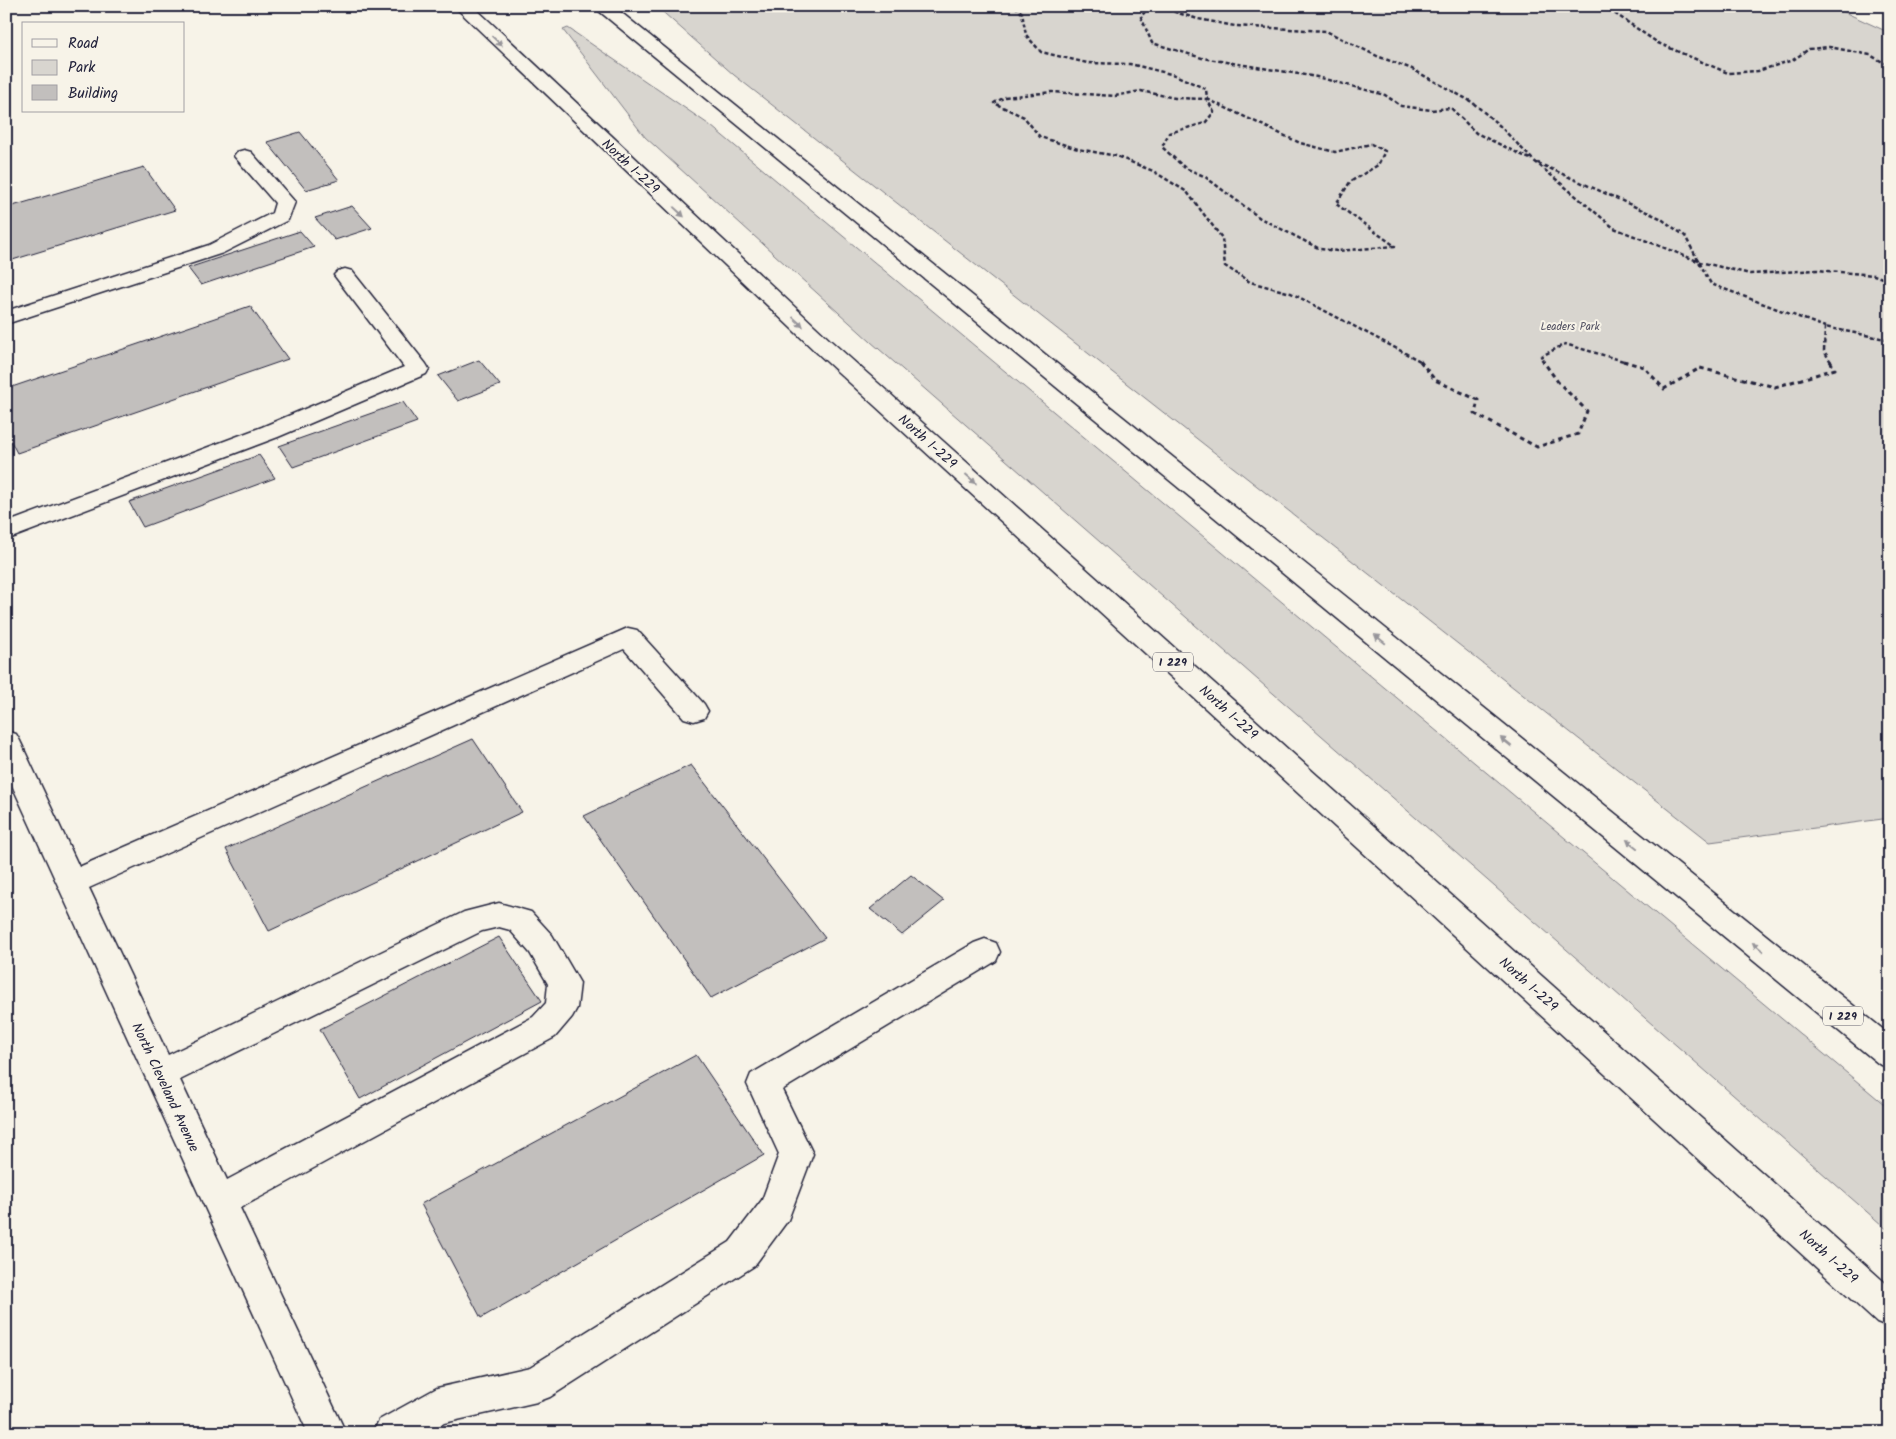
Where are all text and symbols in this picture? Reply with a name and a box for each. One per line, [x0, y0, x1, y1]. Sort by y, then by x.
legend [22, 22, 185, 112]
text: Road [68, 32, 99, 56]
one-way arrow [491, 35, 503, 47]
text: Park [68, 56, 96, 80]
text: Building [68, 82, 118, 106]
street label: North I-229 [596, 134, 665, 200]
one-way arrow [673, 206, 685, 218]
one-way arrow [792, 316, 804, 328]
park label: Leaders Park [1540, 318, 1600, 336]
street label: North I-229 [893, 409, 962, 474]
one-way arrow [964, 473, 977, 484]
one-way arrow [1374, 634, 1387, 645]
road number: I 229 [1153, 652, 1193, 672]
street label: North I-229 [1194, 680, 1263, 745]
one-way arrow [1500, 736, 1513, 747]
one-way arrow [1626, 838, 1639, 849]
one-way arrow [1752, 941, 1765, 952]
street label: North I-229 [1494, 952, 1563, 1017]
road number: I 229 [1823, 1006, 1863, 1026]
street label: North Cleveland Avenue [125, 1019, 205, 1156]
street label: North I-229 [1794, 1224, 1863, 1289]

